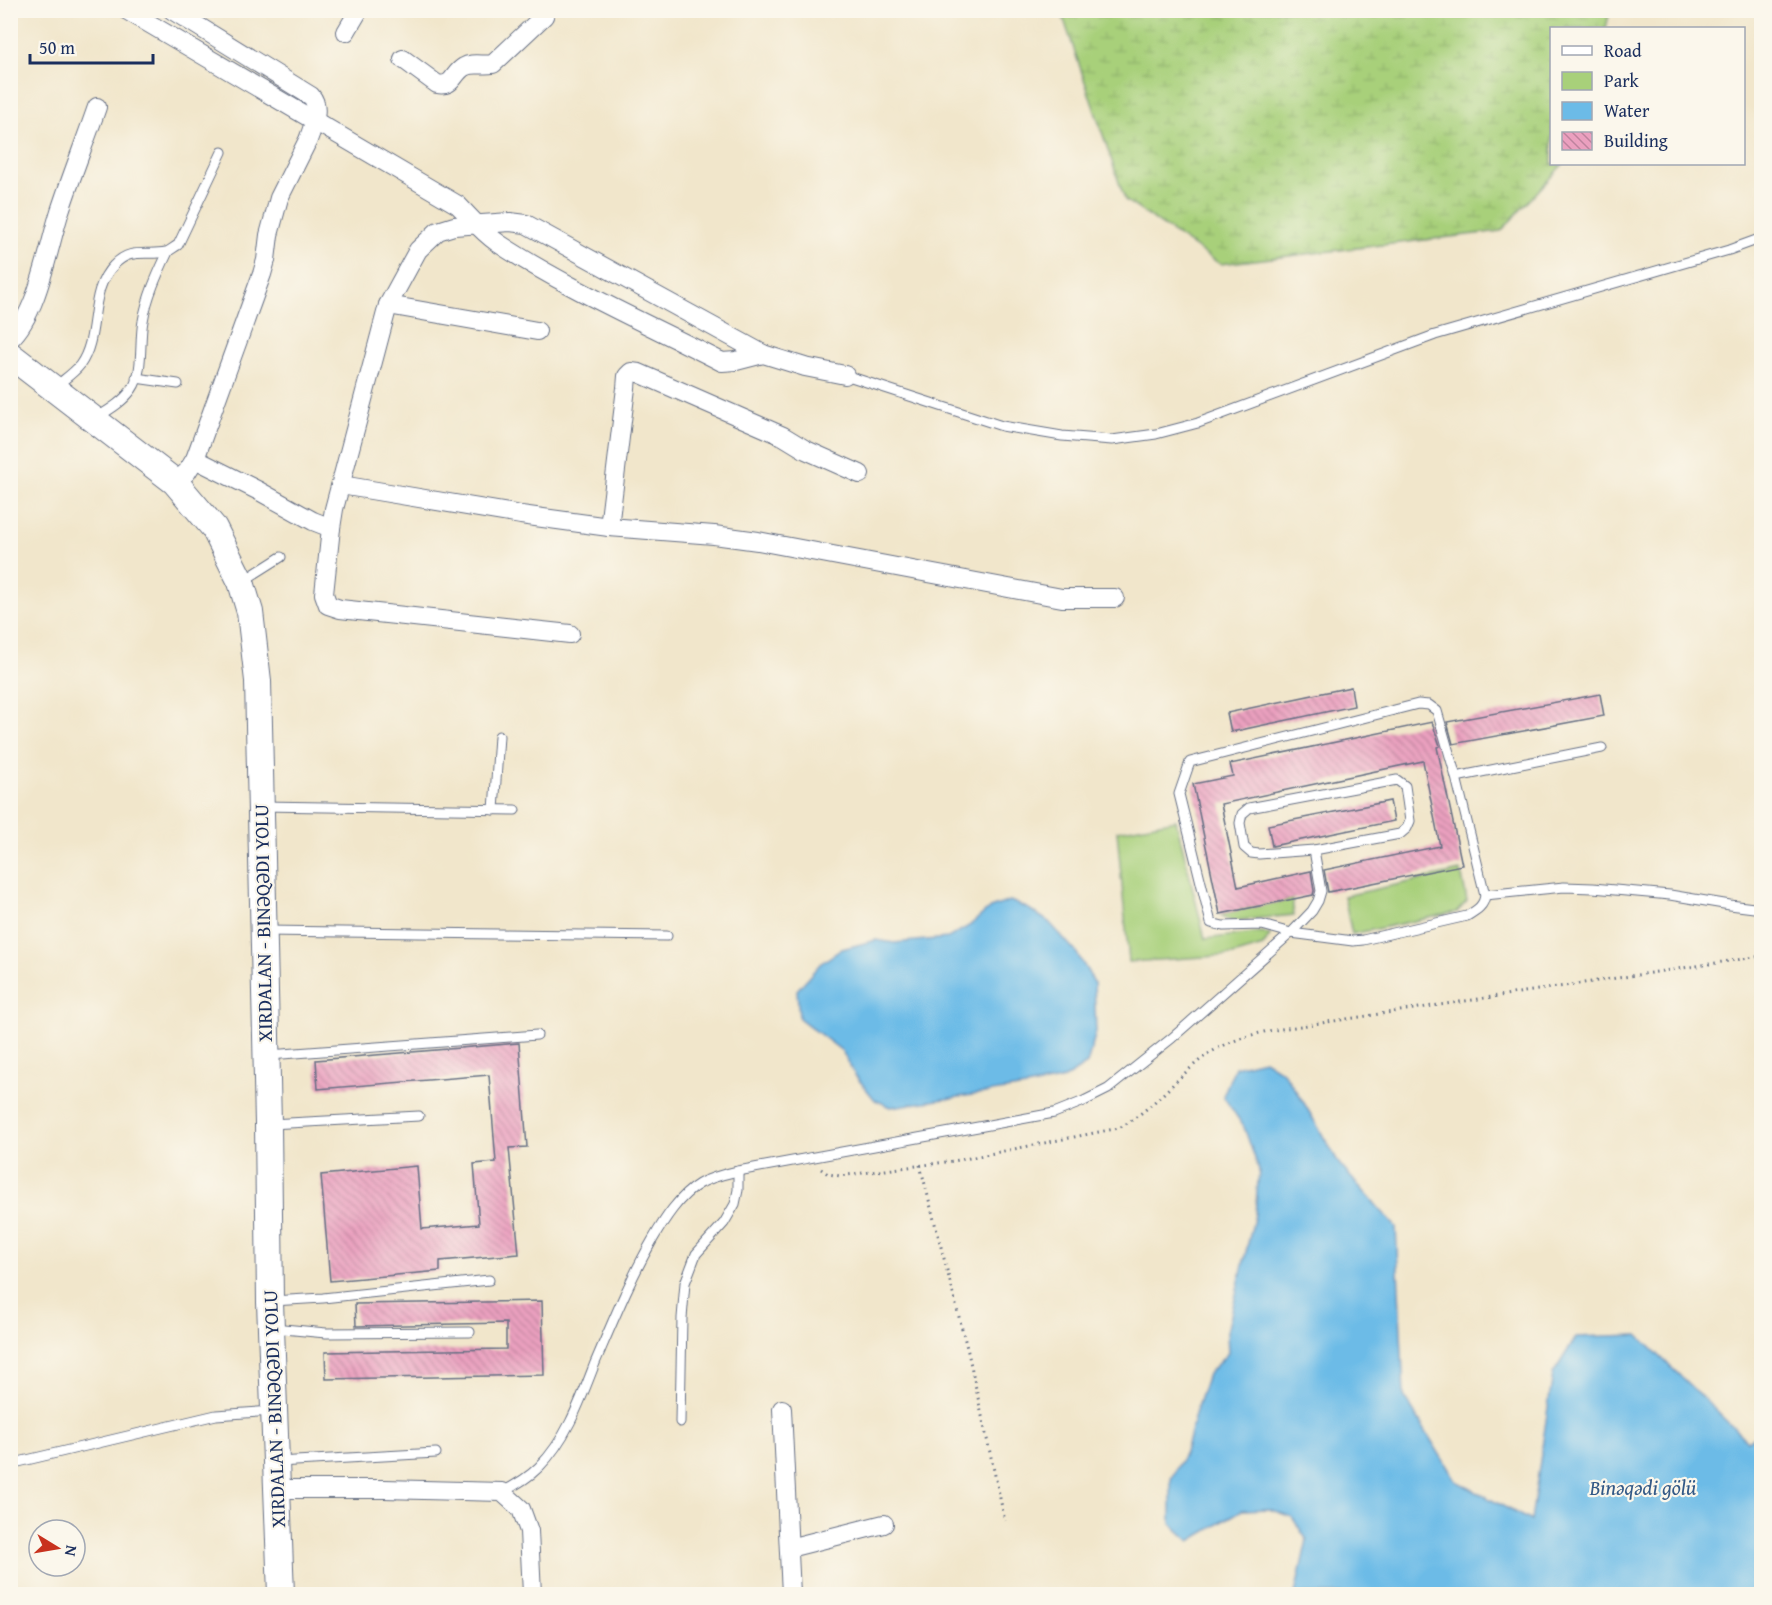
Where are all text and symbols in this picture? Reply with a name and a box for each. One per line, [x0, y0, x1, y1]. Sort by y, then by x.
scale bar [30, 27, 153, 65]
legend [1550, 27, 1745, 165]
text: 50 m [39, 34, 75, 61]
text: Road [1604, 37, 1642, 64]
text: Park [1604, 67, 1640, 94]
text: Water [1604, 97, 1650, 124]
text: Building [1604, 127, 1668, 154]
street label: XIRDALAN - BINƏQƏDI YOLU [246, 804, 279, 1042]
street label: XIRDALAN - BINƏQƏDI YOLU [255, 1289, 292, 1529]
water label: Binəqədi gölü [1588, 1472, 1697, 1503]
north arrow [27, 1518, 87, 1578]
text: N [59, 1543, 85, 1559]

